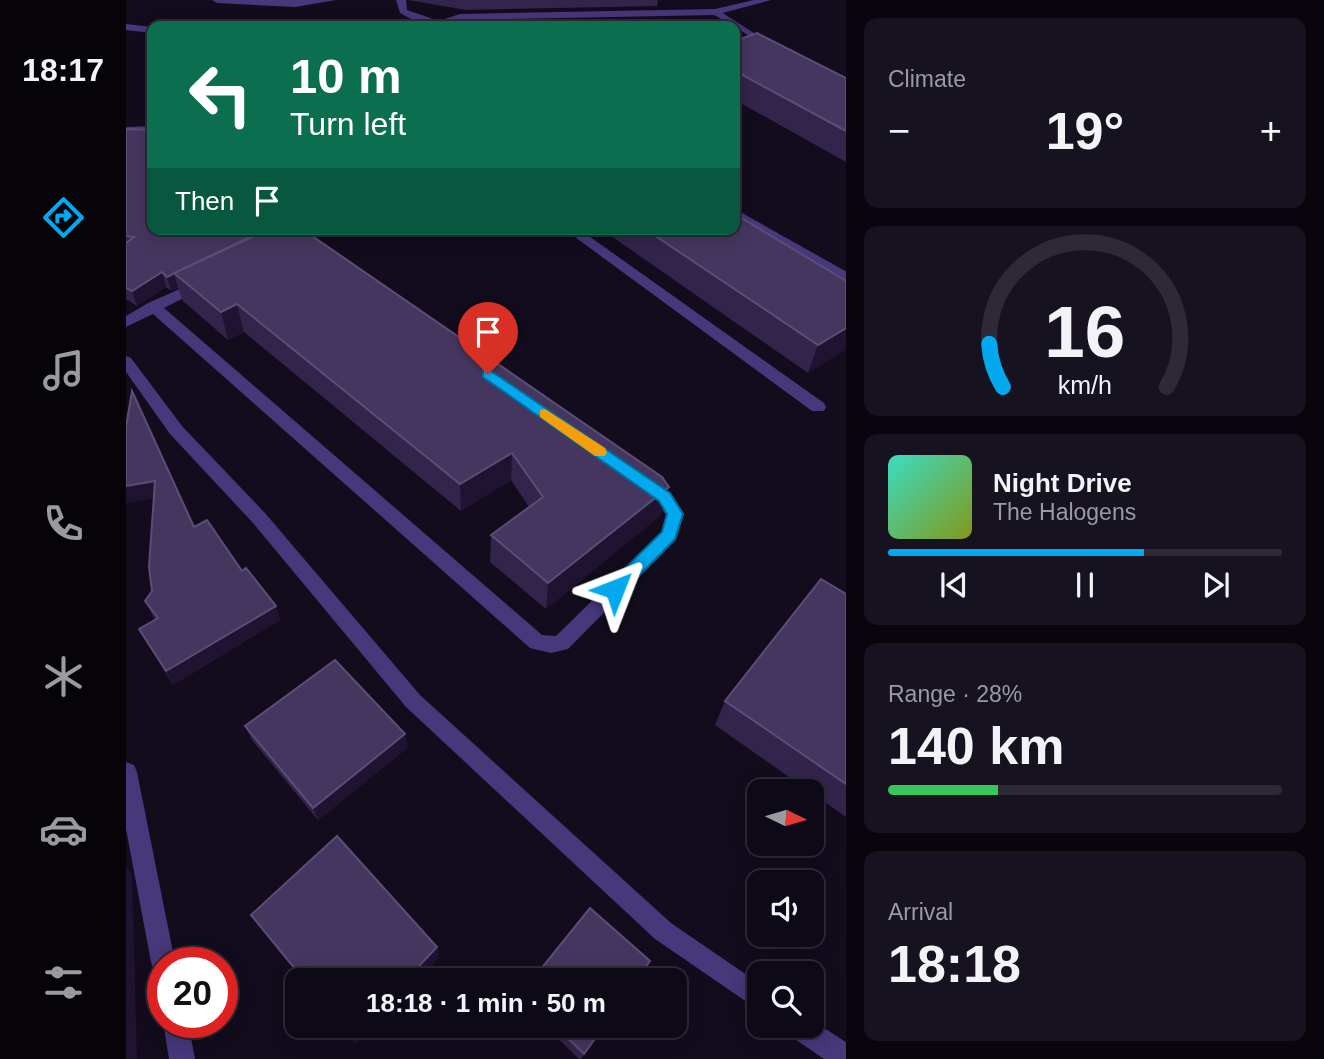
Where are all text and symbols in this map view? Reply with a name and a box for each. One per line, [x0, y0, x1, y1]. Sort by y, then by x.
icon: left [175, 49, 266, 140]
text: 10 m [290, 49, 402, 103]
text: 18:17 [22, 52, 104, 88]
text: Climate [888, 66, 966, 92]
text: 19° [1046, 102, 1124, 160]
text: Turn left [290, 106, 406, 142]
text: − [888, 110, 910, 152]
text: + [1260, 110, 1282, 152]
icon: arrive [248, 182, 286, 220]
text: Then [175, 186, 234, 216]
icon: directions [39, 193, 88, 242]
text: 16 [1045, 292, 1125, 373]
pin [458, 302, 518, 374]
icon: arrive [469, 313, 507, 351]
icon: music [39, 346, 88, 395]
text: km/h [1058, 371, 1112, 399]
text: Night Drive [993, 468, 1132, 498]
icon: phone [39, 499, 88, 548]
text: The Halogens [993, 499, 1136, 525]
position arrow [578, 552, 652, 626]
icon: previous [935, 566, 973, 604]
icon: pause [1066, 566, 1104, 604]
icon: next [1197, 566, 1235, 604]
icon: climate [39, 652, 88, 701]
text: Range · 28% [888, 681, 1022, 707]
text: 140 km [888, 717, 1064, 775]
north arrow [747, 779, 824, 856]
map controls [747, 779, 824, 1038]
icon: car [39, 805, 88, 854]
button: sound [747, 870, 824, 947]
text: Arrival [888, 899, 953, 925]
text: 18:18 [888, 935, 1021, 993]
speed limit sign: 20 [147, 947, 238, 1038]
icon: filters [39, 958, 88, 1007]
button: search [747, 961, 824, 1038]
text: 18:18 · 1 min · 50 m [366, 988, 606, 1018]

